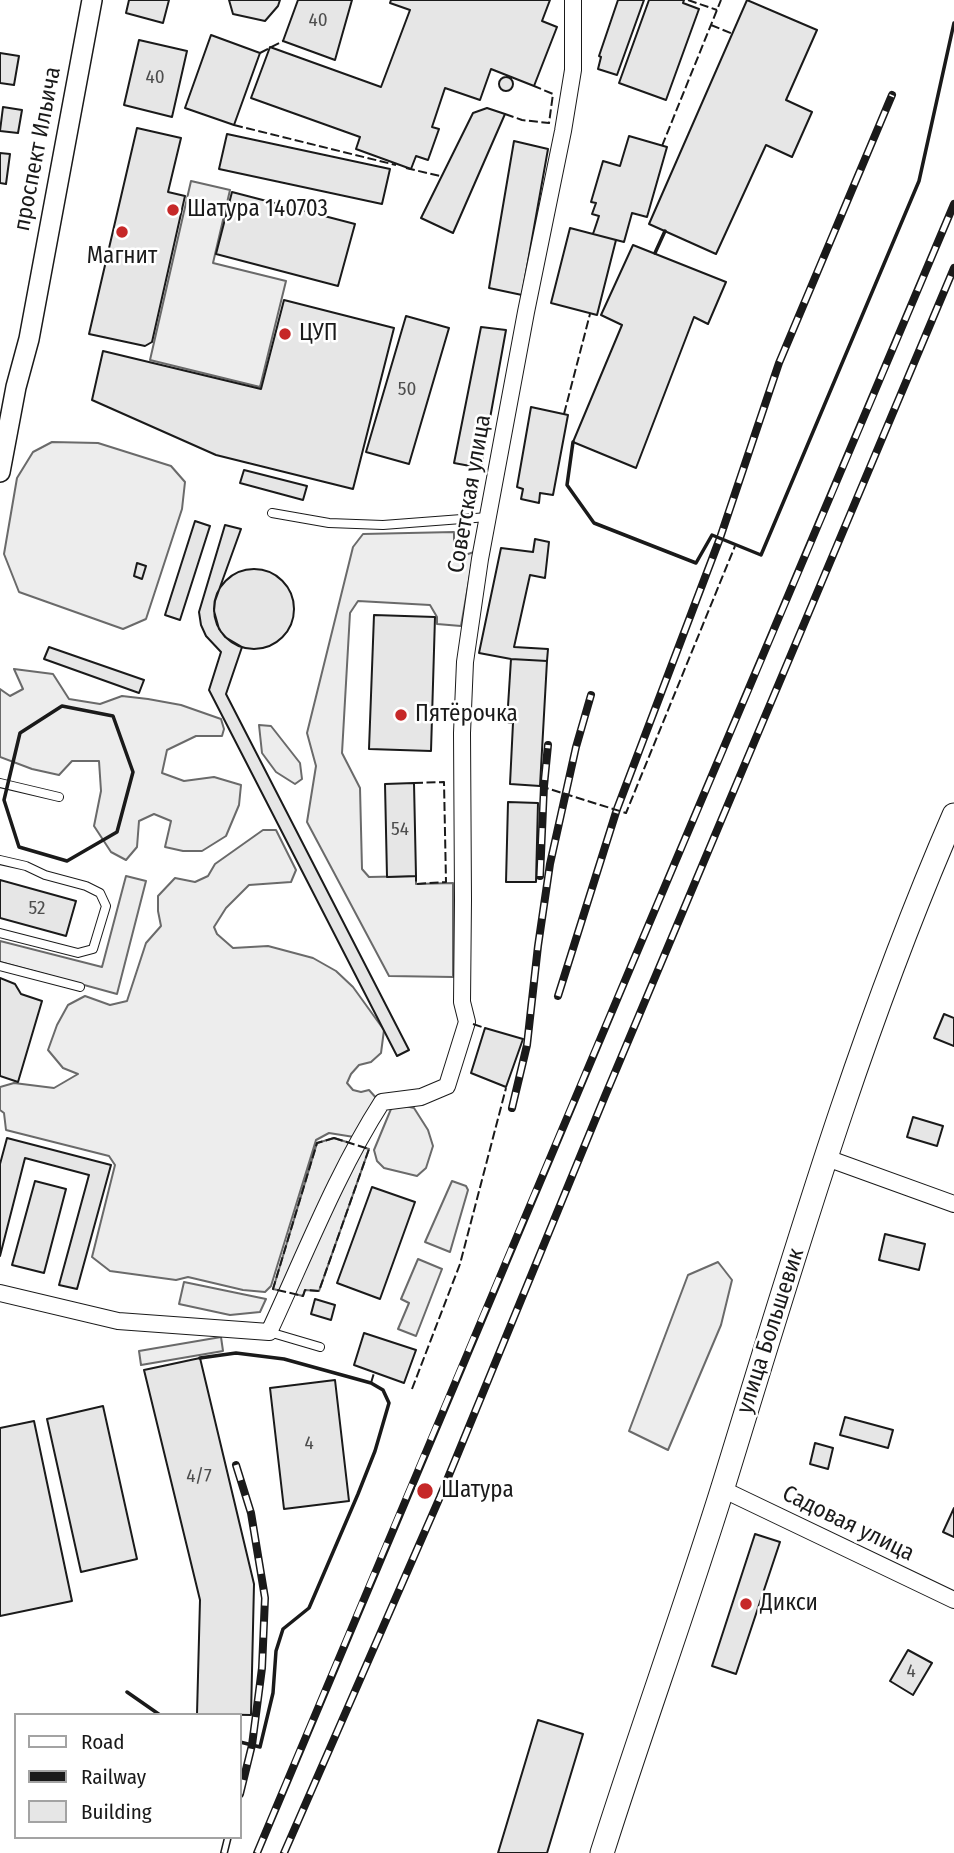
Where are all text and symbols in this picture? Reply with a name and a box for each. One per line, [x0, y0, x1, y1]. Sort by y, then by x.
house number: 40 [308, 10, 328, 32]
street label: проспект Ильича [9, 64, 67, 234]
house number: 40 [145, 67, 165, 89]
place label: Шатура 140703 [187, 196, 328, 224]
marker: Шатура 140703 [165, 202, 181, 218]
marker: Магнит [114, 224, 130, 240]
place label: Магнит [87, 243, 157, 271]
place label: ЦУП [299, 320, 338, 348]
marker: ЦУП [277, 326, 293, 342]
house number: 50 [398, 379, 416, 401]
street label: Советская улица [442, 413, 498, 575]
place label: Пятёрочка [415, 701, 518, 729]
marker: Пятёрочка [393, 707, 409, 723]
house number: 54 [391, 819, 409, 841]
house number: 52 [29, 898, 45, 920]
street label: улица Большевик [731, 1245, 811, 1417]
house number: 4 [304, 1433, 314, 1455]
house number: 4/7 [186, 1466, 212, 1488]
place label: Шатура [441, 1477, 514, 1505]
street label: Садовая улица [778, 1480, 918, 1568]
marker: Шатура [415, 1481, 435, 1501]
place label: Дикси [760, 1590, 818, 1618]
marker: Дикси [738, 1596, 754, 1612]
house number: 4 [906, 1661, 916, 1683]
legend [14, 1713, 242, 1839]
text: Road [81, 1729, 125, 1755]
text: Railway [81, 1764, 146, 1790]
text: Building [81, 1799, 152, 1825]

